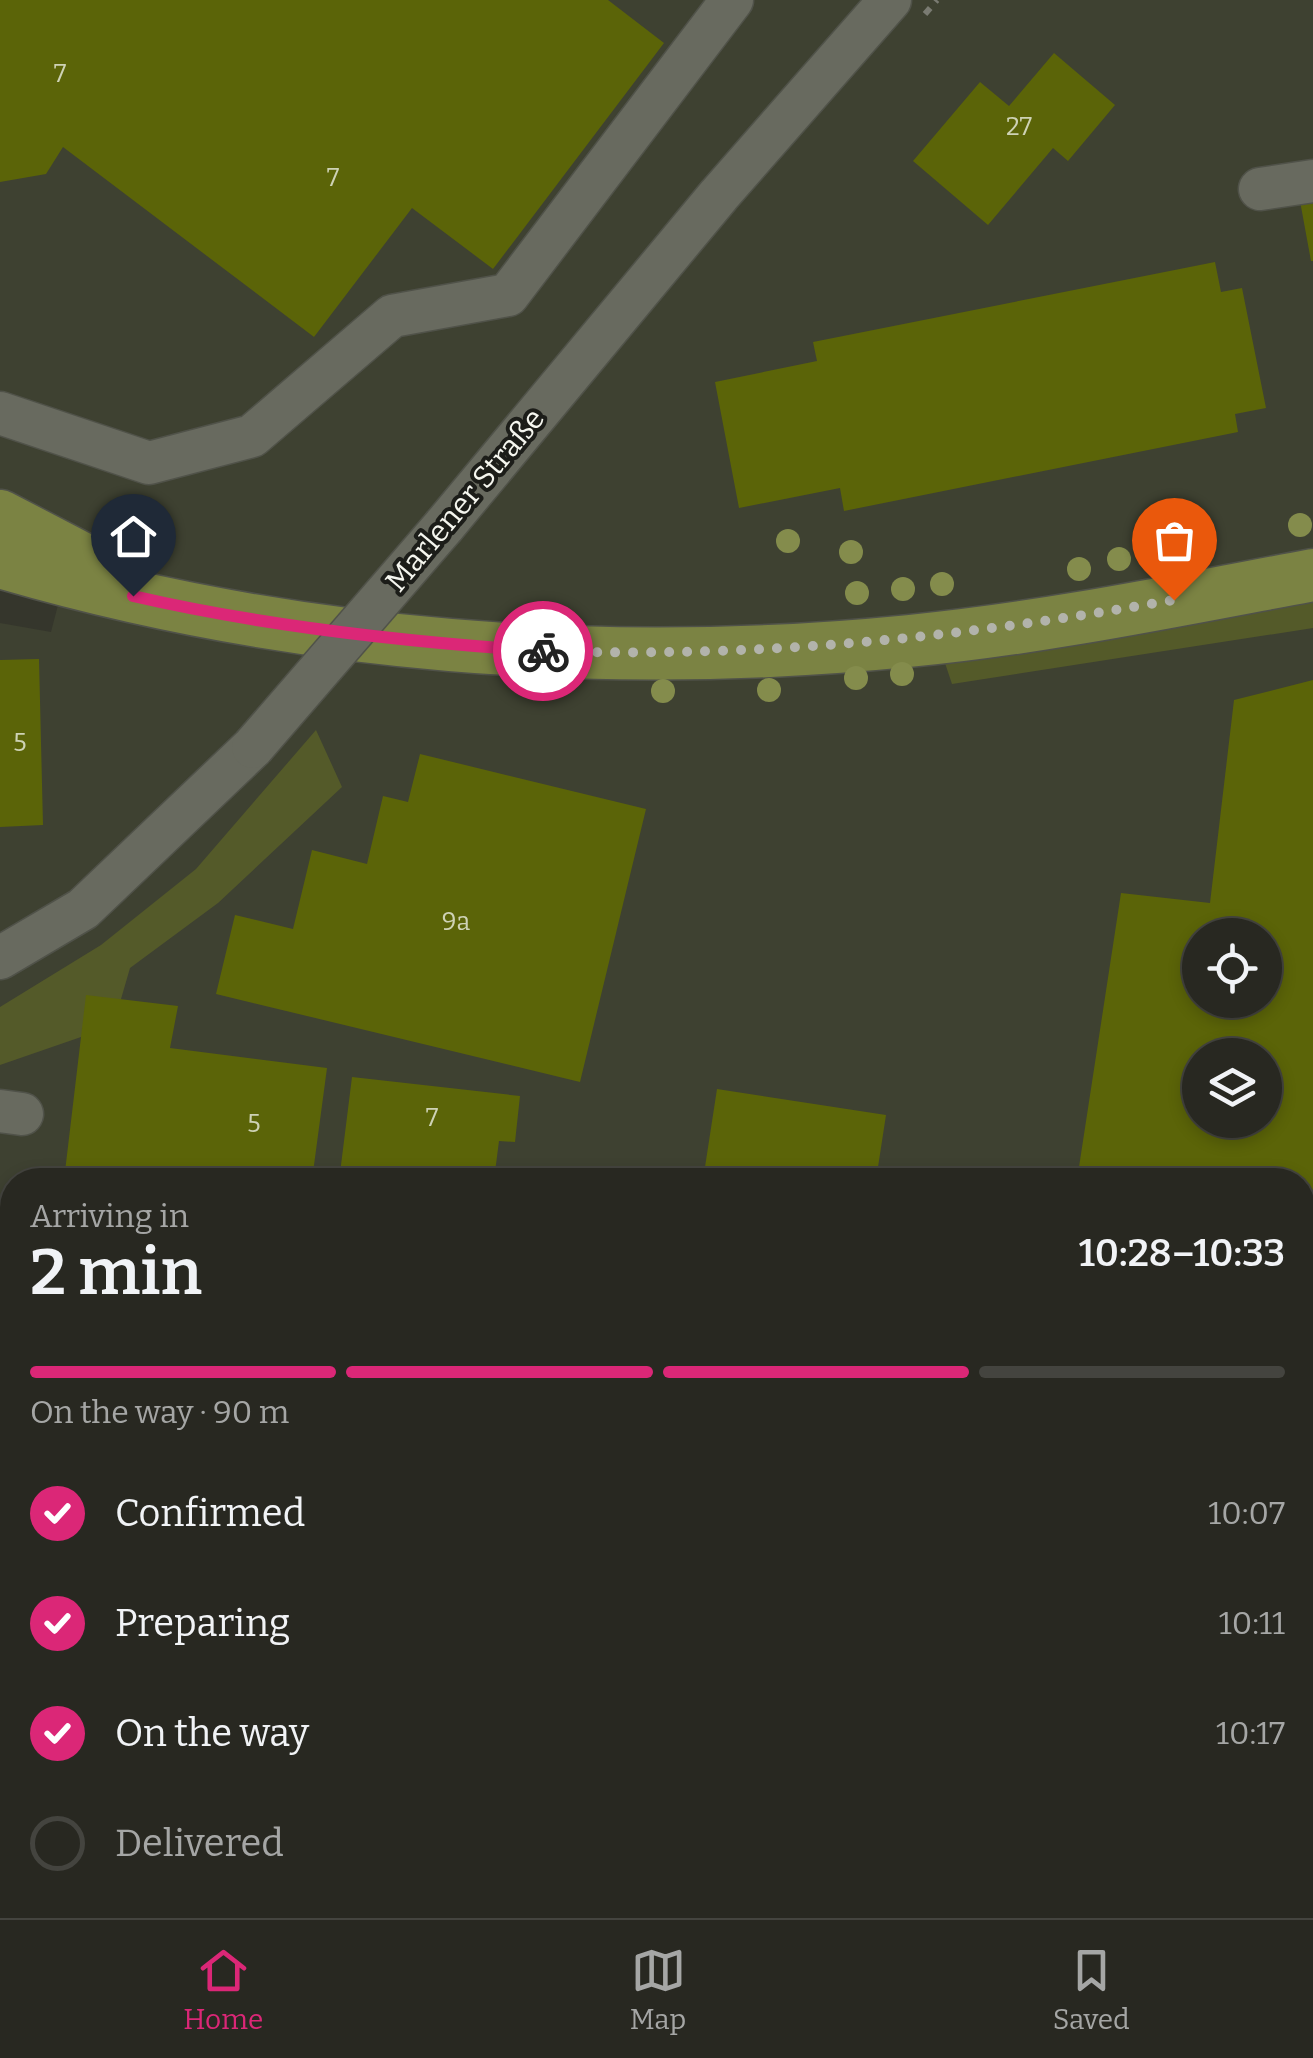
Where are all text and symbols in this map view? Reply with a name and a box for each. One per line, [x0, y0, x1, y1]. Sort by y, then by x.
house number: 7 [54, 59, 67, 89]
house number: 27 [1006, 112, 1032, 142]
house number: 7 [327, 163, 340, 193]
street label: Marlener Straße [378, 401, 552, 599]
pin [91, 494, 176, 597]
pin [1132, 498, 1217, 601]
icon: home [106, 509, 161, 564]
icon: bag [1147, 513, 1202, 568]
courier [493, 601, 593, 701]
icon: bike [516, 624, 571, 679]
house number: 5 [13, 728, 27, 758]
house number: 9a [442, 907, 470, 937]
map controls [1182, 918, 1282, 1138]
button: locate [1182, 918, 1282, 1018]
button: layers [1182, 1038, 1282, 1138]
house number: 7 [426, 1103, 439, 1133]
house number: 5 [247, 1109, 261, 1139]
text: Arriving in [30, 1197, 189, 1235]
text: 10:28–10:33 [1079, 1230, 1285, 1276]
text: 2 min [30, 1233, 202, 1311]
text: On the way · 90 m [30, 1393, 289, 1431]
icon: check [30, 1486, 85, 1541]
text: Confirmed [115, 1490, 305, 1536]
text: 10:07 [1208, 1494, 1285, 1532]
icon: check [30, 1596, 85, 1651]
text: Preparing [115, 1600, 290, 1646]
text: 10:11 [1219, 1604, 1285, 1642]
icon: check [30, 1706, 85, 1761]
text: On the way [115, 1710, 309, 1756]
text: 10:17 [1216, 1714, 1285, 1752]
text: Delivered [115, 1820, 284, 1866]
tab: Home [183, 1943, 263, 2036]
tab: Map [630, 1943, 686, 2036]
tab: Saved [1053, 1943, 1130, 2036]

